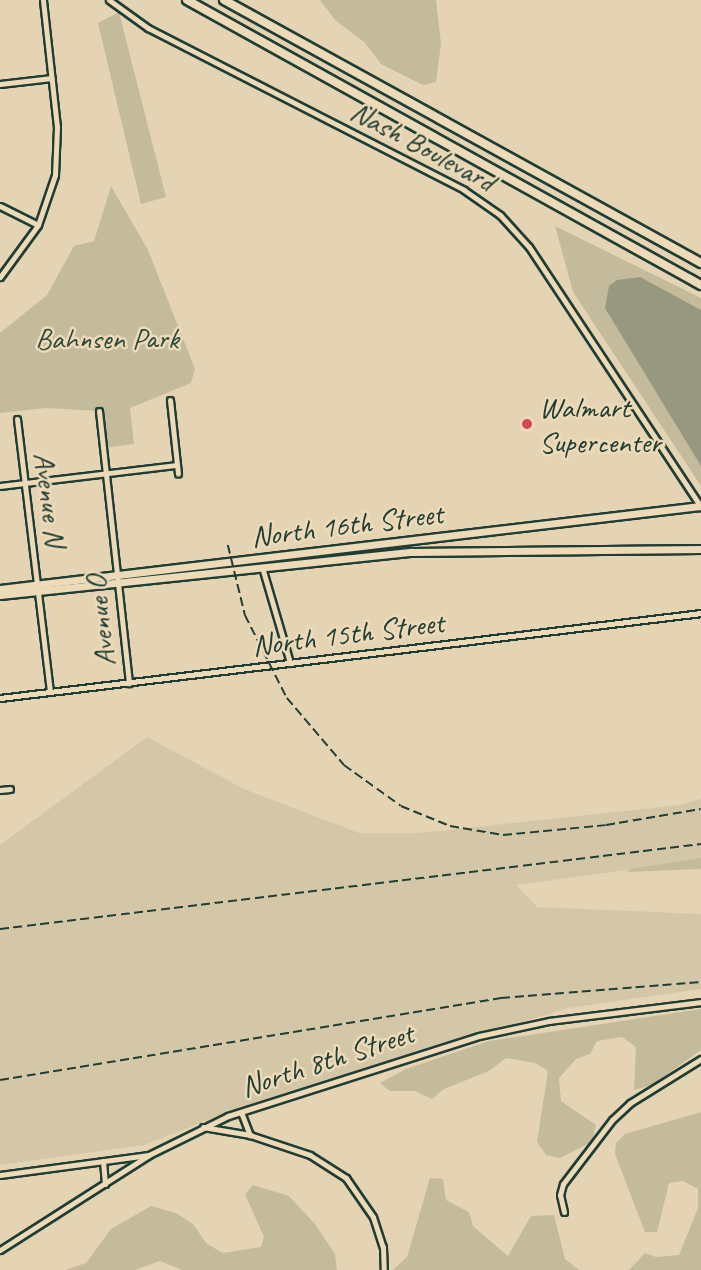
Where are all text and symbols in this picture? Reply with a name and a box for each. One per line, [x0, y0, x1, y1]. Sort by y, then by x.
street label: Nash Boulevard [344, 93, 502, 199]
park label: Bahnsen Park [35, 320, 179, 356]
place label: Walmart Supercenter [539, 389, 661, 460]
marker: Walmart Supercenter [520, 417, 534, 431]
street label: Avenue N [26, 450, 74, 548]
street label: North 16th Street [249, 495, 445, 555]
street label: Avenue O [77, 574, 123, 668]
street label: North 15th Street [250, 604, 446, 664]
street label: North 8th Street [236, 1015, 418, 1105]

